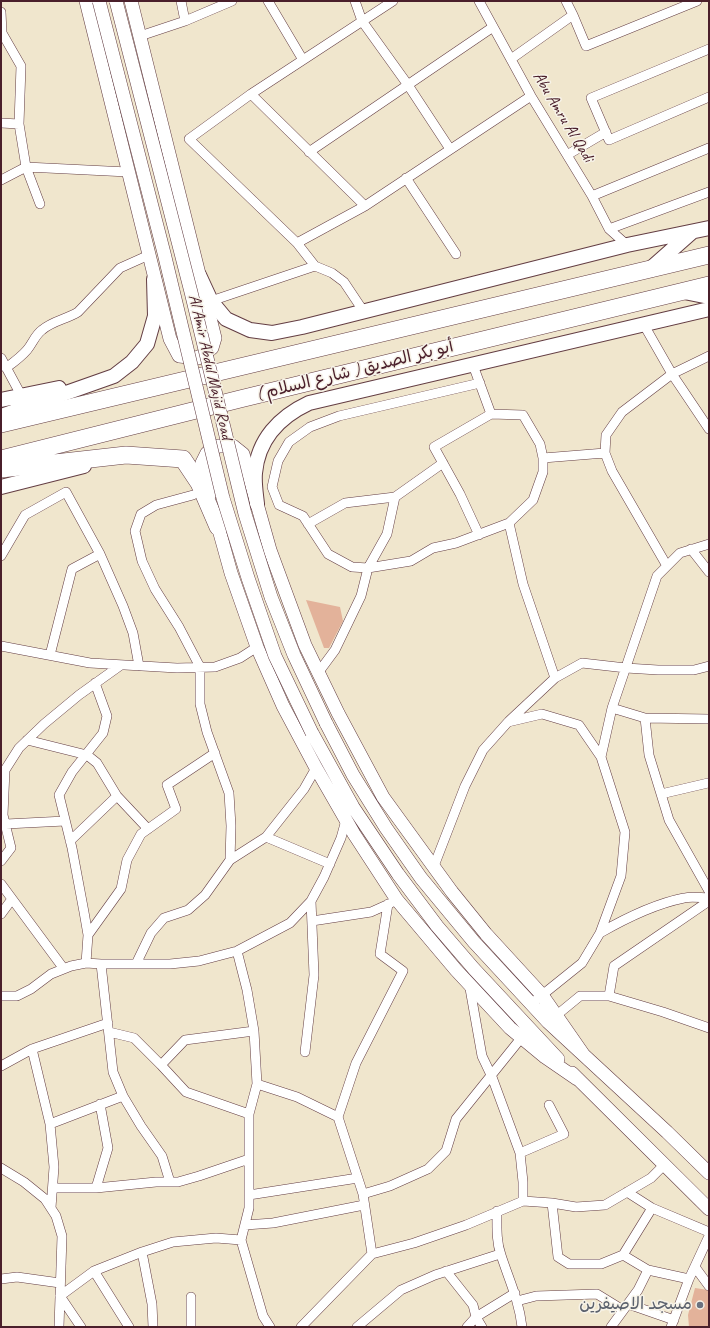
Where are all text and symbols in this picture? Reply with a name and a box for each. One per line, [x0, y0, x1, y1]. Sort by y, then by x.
street label: Abu Amru Al Qadi [528, 68, 598, 166]
street label: Al Amir Abdul Majid Road [183, 292, 237, 442]
street label: ( شارع السلام ) أبو بكر الصديق [254, 337, 456, 405]
place label: مسجد الاصيفرين [579, 1295, 692, 1315]
marker: مسجد الاصيفرين [695, 1300, 705, 1310]

